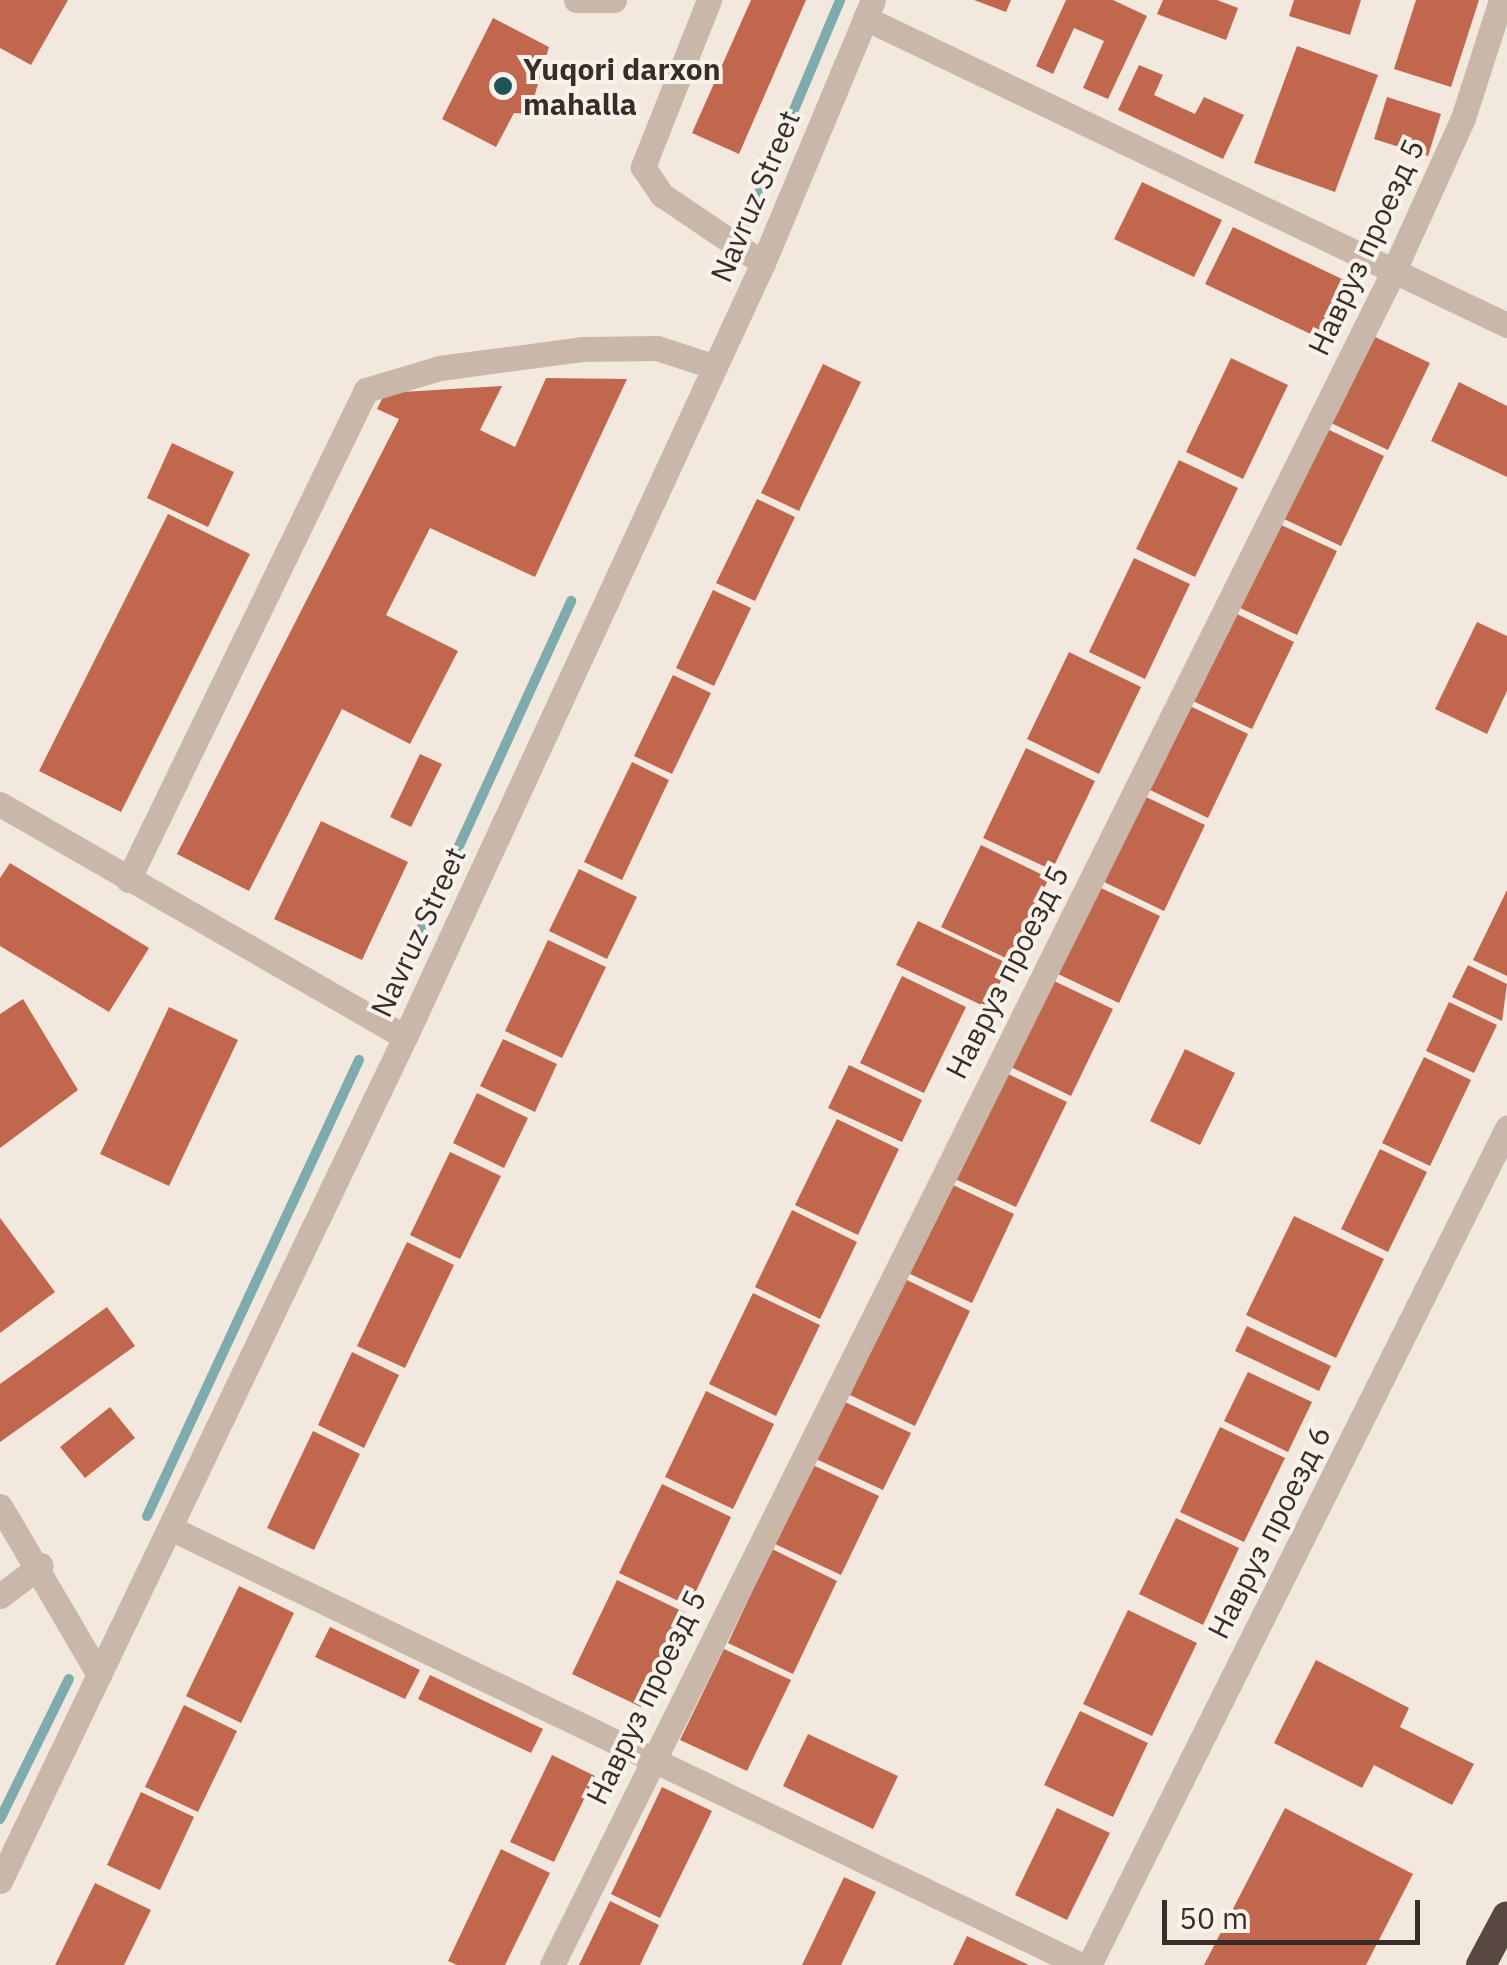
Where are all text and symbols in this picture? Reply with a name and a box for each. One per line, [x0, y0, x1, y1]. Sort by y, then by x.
place label: Yuqori darxon mahalla [523, 51, 721, 122]
marker: Yuqori darxon mahalla [492, 75, 514, 97]
street label: Navruz Street [703, 105, 807, 287]
street label: Навруз проезд 5 [1300, 133, 1432, 361]
street label: Navruz Street [363, 841, 473, 1023]
street label: Навруз проезд 5 [938, 860, 1076, 1084]
street label: Навруз проезд 6 [1200, 1420, 1338, 1644]
street label: Навруз проезд 5 [578, 1584, 714, 1810]
scale bar [1167, 1880, 1424, 1942]
text: 50 m [1179, 1898, 1248, 1937]

